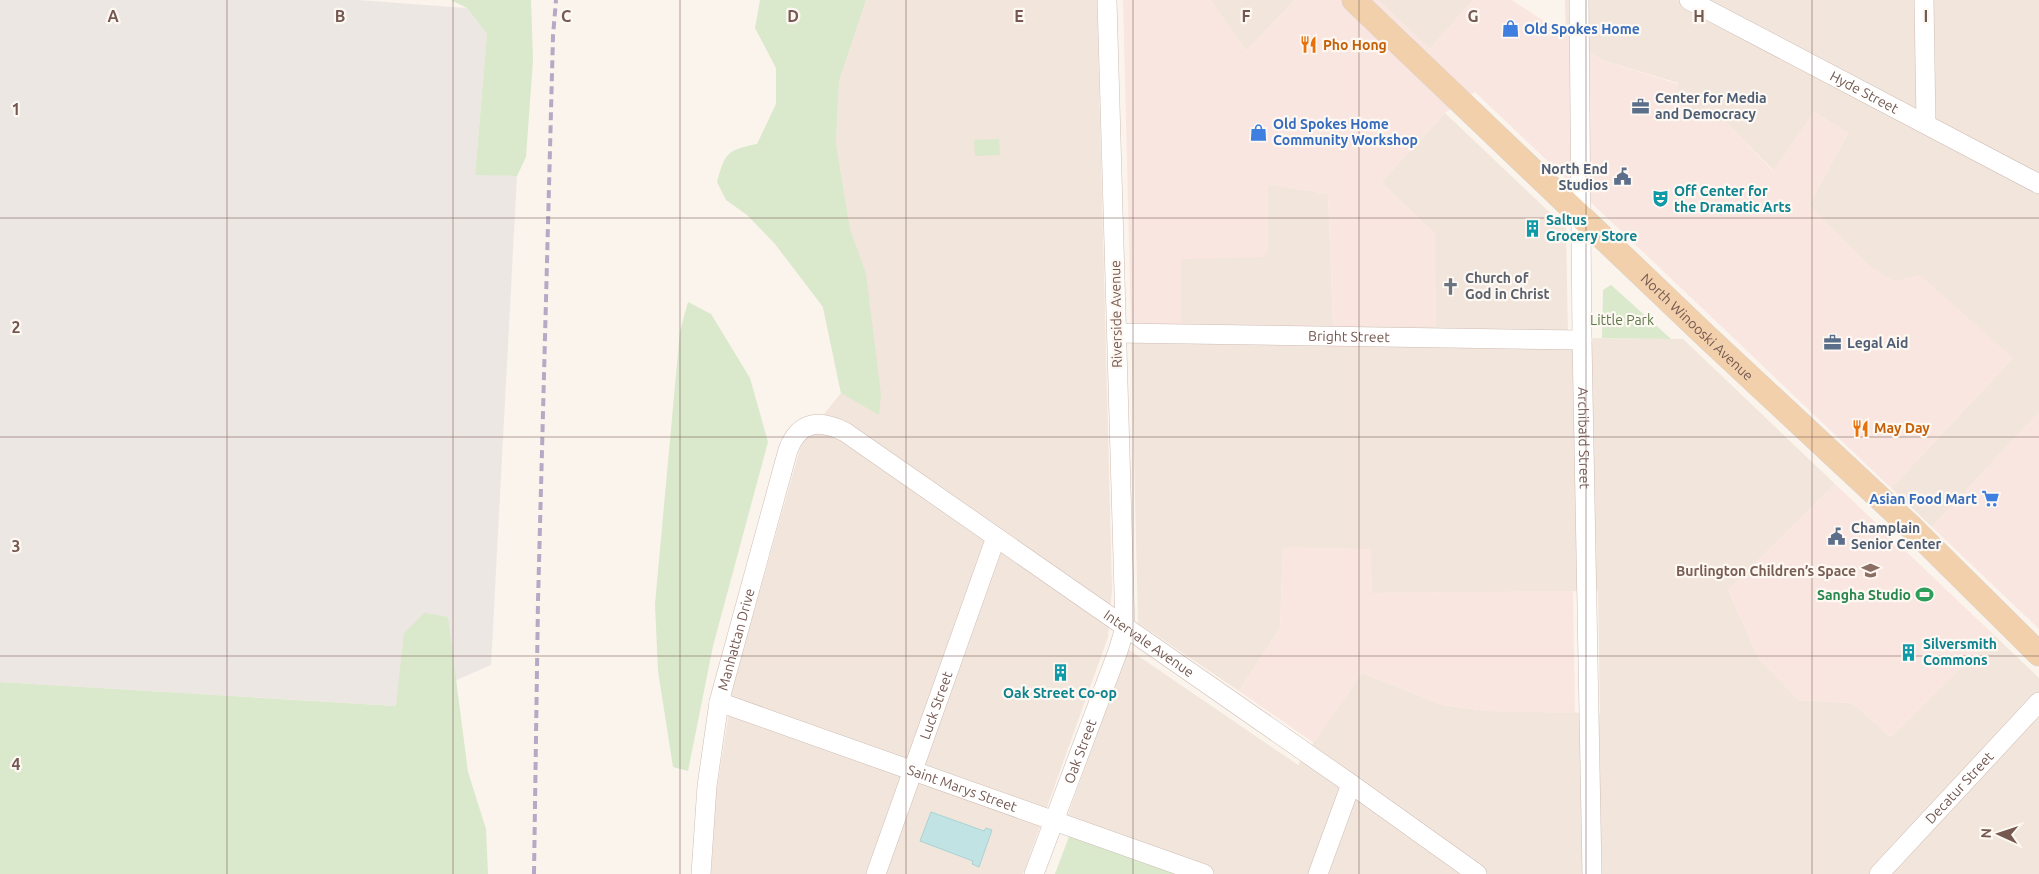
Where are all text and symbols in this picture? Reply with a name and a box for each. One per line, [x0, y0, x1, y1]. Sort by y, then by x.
text: A [107, 7, 119, 25]
text: B [335, 7, 345, 25]
text: C [561, 7, 571, 25]
text: D [787, 7, 799, 25]
text: E [1014, 7, 1024, 25]
text: F [1242, 7, 1251, 25]
text: G [1467, 7, 1479, 25]
text: H [1693, 7, 1705, 25]
text: I [1924, 7, 1928, 25]
shop icon: Old Spokes Home [1500, 19, 1520, 39]
place label: Old Spokes Home [1524, 21, 1640, 37]
restaurant icon: Pho Hong [1299, 35, 1319, 55]
place label: Pho Hong [1323, 37, 1387, 53]
street label: Hyde Street [1827, 68, 1902, 117]
place label: Center for Media and Democracy [1655, 90, 1767, 122]
office icon: Center for Media and Democracy [1631, 96, 1651, 116]
text: 1 [11, 100, 21, 118]
place label: Old Spokes Home Community Workshop [1273, 116, 1418, 148]
shop icon: Old Spokes Home Community Workshop [1249, 122, 1269, 142]
place label: North End Studios [1541, 161, 1608, 193]
public building icon: North End Studios [1612, 167, 1632, 187]
place label: Off Center for the Dramatic Arts [1674, 183, 1791, 215]
theatre icon: Off Center for the Dramatic Arts [1650, 189, 1670, 209]
place label: Saltus Grocery Store [1546, 212, 1637, 244]
building icon: Saltus Grocery Store [1522, 218, 1542, 238]
street label: Riverside Avenue [1107, 260, 1125, 368]
place label: Church of God in Christ [1465, 270, 1550, 302]
street label: North Winooski Avenue [1638, 270, 1756, 384]
church icon: Church of God in Christ [1441, 276, 1461, 296]
park label: Little Park [1590, 312, 1654, 328]
text: 2 [11, 318, 21, 336]
street label: Bright Street [1308, 328, 1390, 345]
office icon: Legal Aid [1823, 333, 1843, 353]
place label: Legal Aid [1847, 335, 1908, 351]
street label: Archibald Street [1575, 387, 1593, 490]
restaurant icon: May Day [1850, 418, 1870, 438]
place label: May Day [1874, 420, 1930, 436]
supermarket icon: Asian Food Mart [1981, 489, 2001, 509]
place label: Asian Food Mart [1869, 491, 1977, 507]
place label: Champlain Senior Center [1851, 520, 1942, 552]
public building icon: Champlain Senior Center [1827, 526, 1847, 546]
text: 3 [11, 537, 21, 555]
school or university icon: Burlington Children’s Space [1860, 561, 1880, 581]
place label: Burlington Children’s Space [1676, 563, 1856, 579]
sports icon: Sangha Studio [1915, 585, 1935, 605]
street label: Manhattan Drive [715, 587, 758, 692]
place label: Sangha Studio [1817, 587, 1911, 603]
street label: Intervale Avenue [1101, 606, 1197, 680]
place label: Silversmith Commons [1923, 636, 1997, 668]
building icon: Silversmith Commons [1899, 642, 1919, 662]
building icon: Oak Street Co-op [1050, 663, 1070, 683]
street label: Luck Street [917, 669, 956, 742]
place label: Oak Street Co-op [1003, 685, 1117, 701]
street label: Oak Street [1061, 717, 1100, 786]
street label: Decatur Street [1922, 748, 1997, 827]
text: 4 [11, 755, 21, 773]
street label: Saint Marys Street [905, 761, 1019, 815]
north arrow [1974, 809, 2024, 859]
text: N [1978, 828, 1994, 839]

